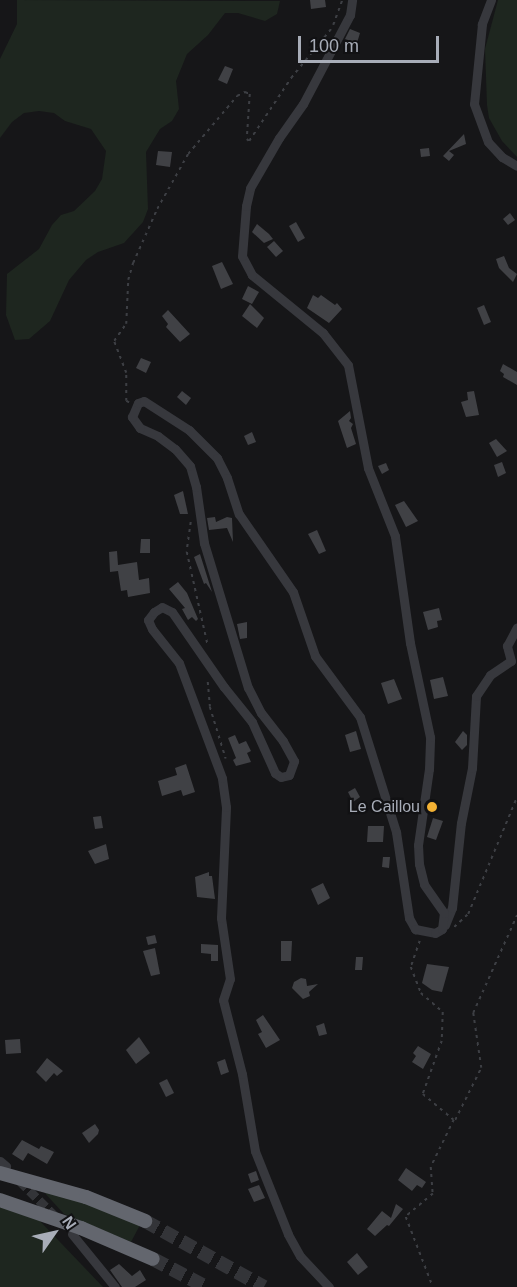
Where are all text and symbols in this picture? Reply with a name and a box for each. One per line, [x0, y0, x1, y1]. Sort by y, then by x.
scale bar [301, 24, 442, 62]
text: 100 m [309, 36, 359, 56]
place label: Le Caillou [349, 797, 420, 817]
marker: Le Caillou [425, 800, 439, 814]
north arrow [24, 1203, 84, 1263]
text: N [59, 1213, 80, 1232]

